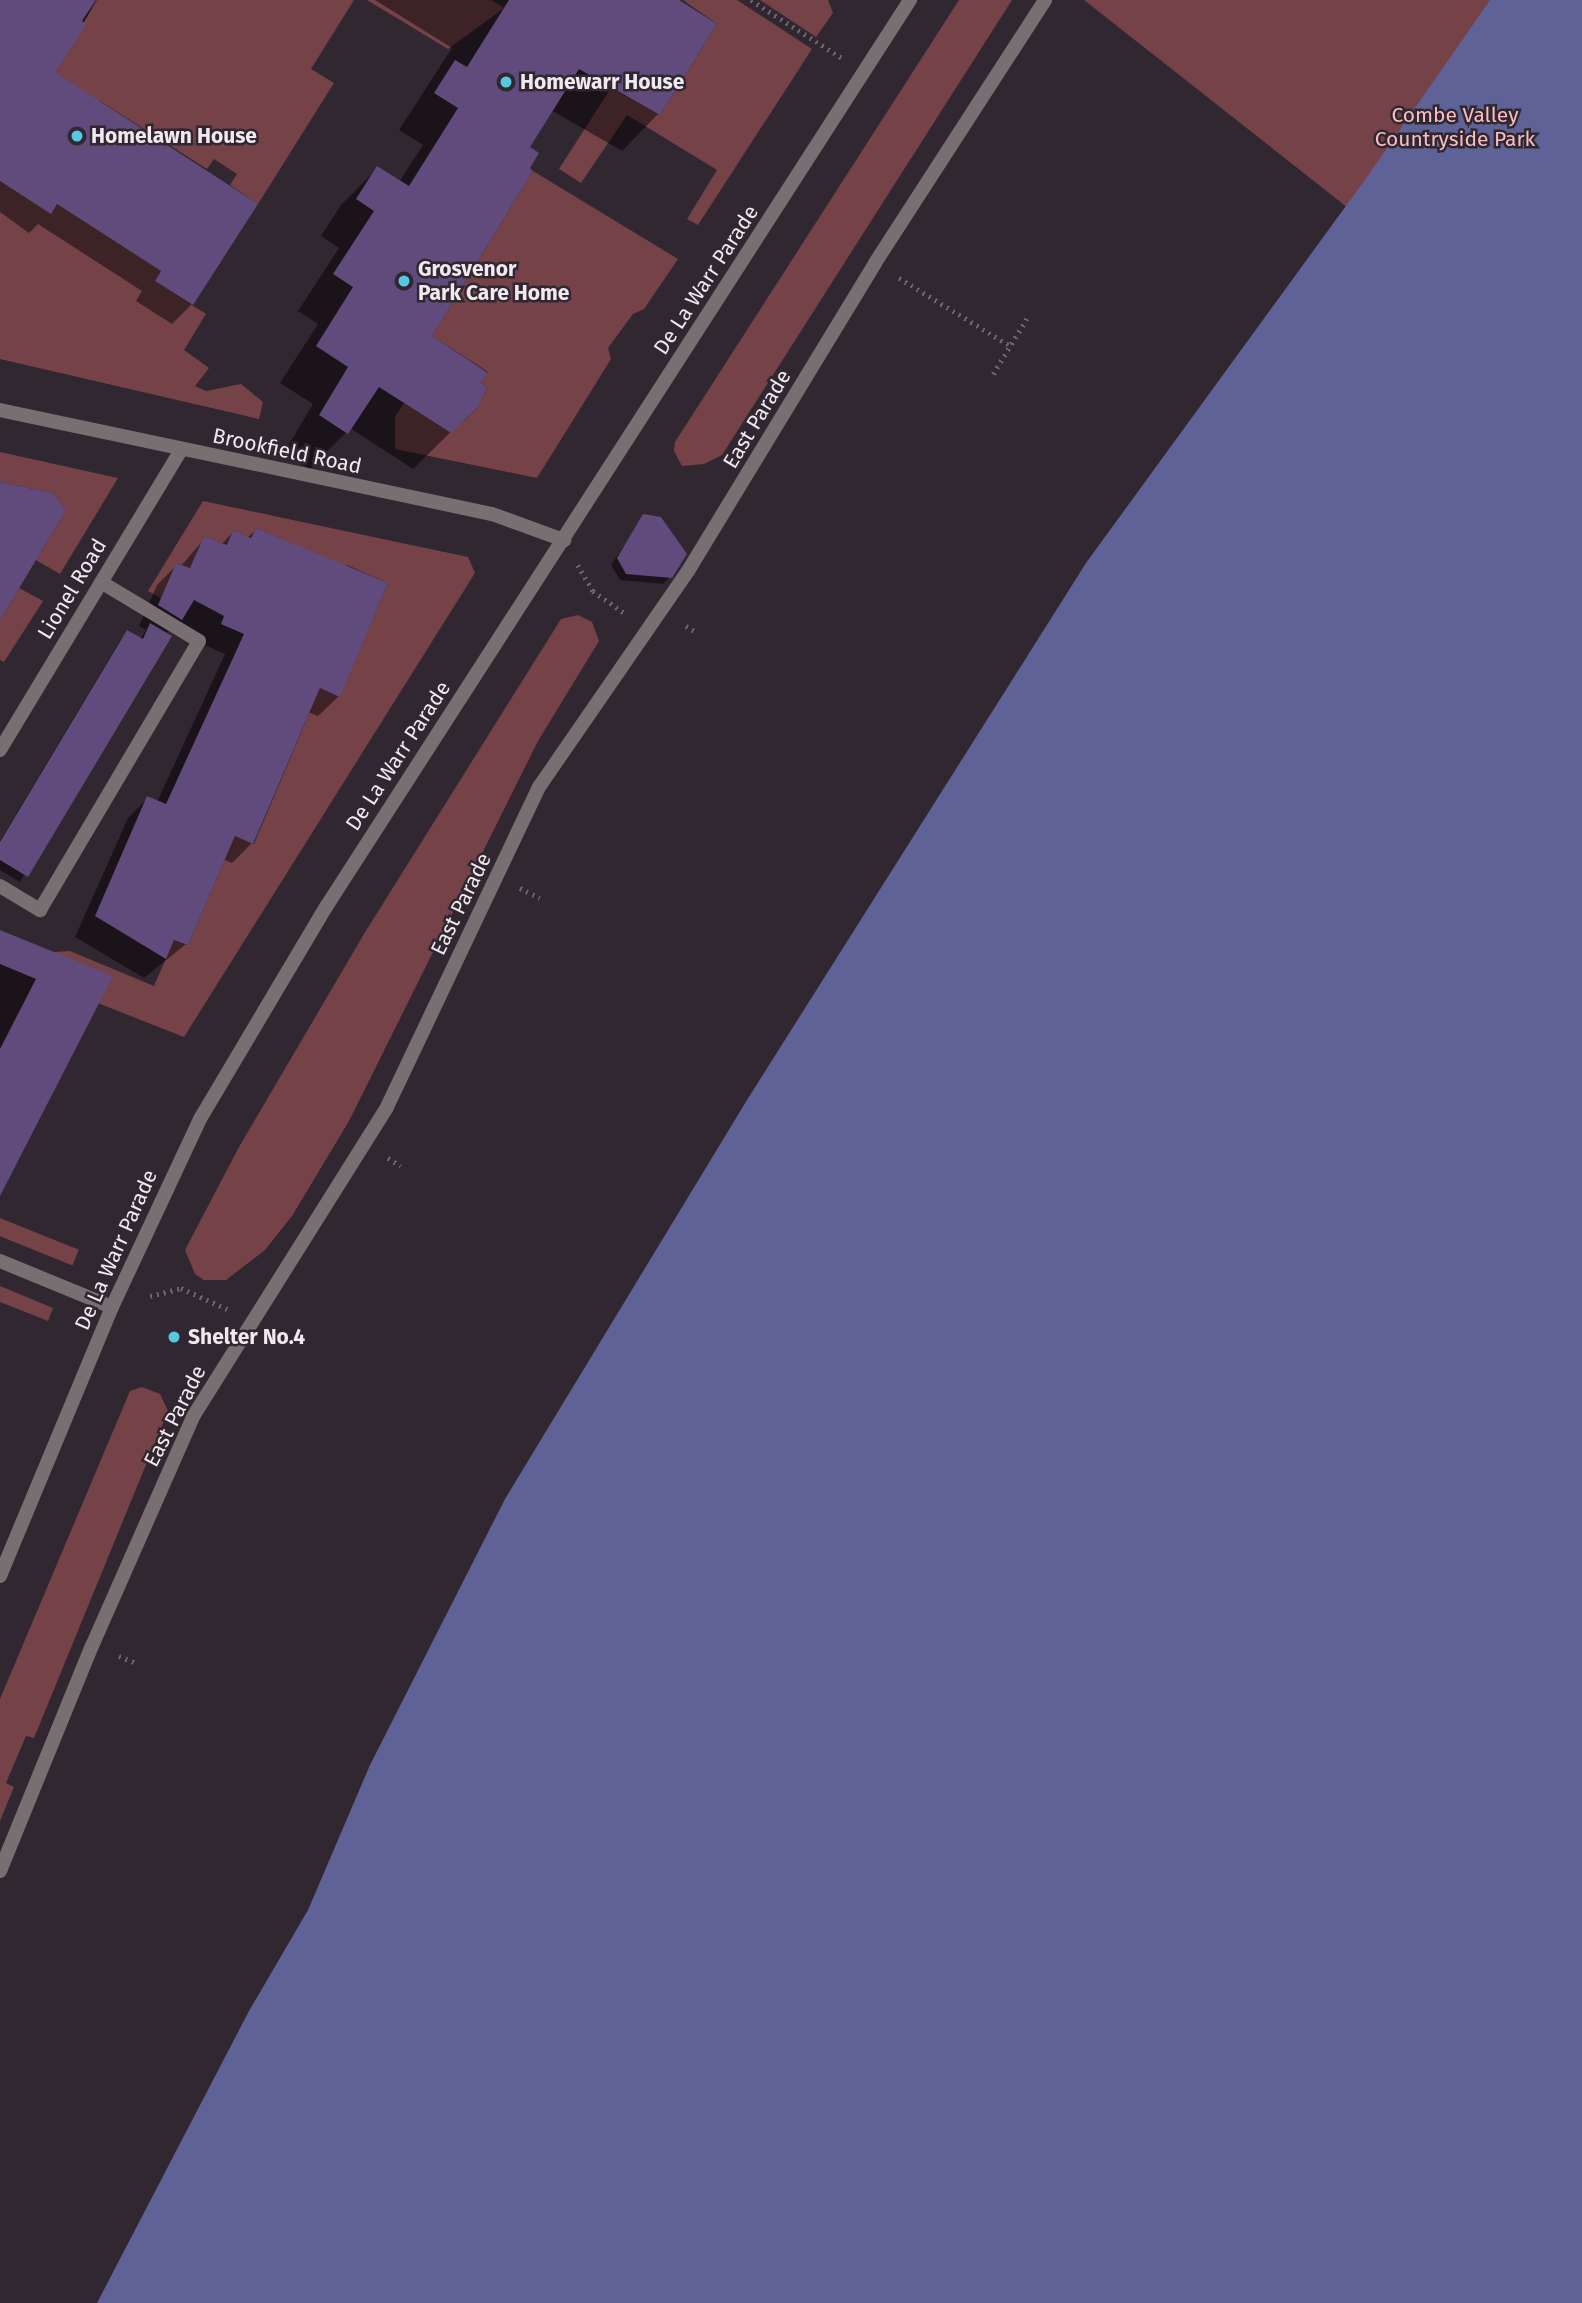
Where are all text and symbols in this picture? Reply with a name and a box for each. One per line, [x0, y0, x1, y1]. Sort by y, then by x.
place label: Homewarr House [520, 69, 684, 95]
marker: Homewarr House [498, 74, 514, 90]
park label: Combe Valley Countryside Park [1375, 102, 1535, 152]
place label: Homelawn House [91, 123, 257, 149]
marker: Homelawn House [69, 128, 85, 144]
street label: De La Warr Parade [648, 201, 764, 359]
place label: Grosvenor Park Care Home [418, 256, 569, 306]
marker: Grosvenor Park Care Home [396, 273, 412, 289]
street label: East Parade [718, 365, 796, 473]
street label: Brookfield Road [210, 423, 364, 479]
street label: Lionel Road [32, 534, 112, 644]
street label: De La Warr Parade [340, 677, 456, 835]
street label: East Parade [425, 849, 497, 959]
street label: De La Warr Parade [69, 1166, 163, 1334]
place label: Shelter No.4 [188, 1324, 305, 1350]
marker: Shelter No.4 [166, 1329, 182, 1345]
street label: East Parade [139, 1361, 211, 1471]

